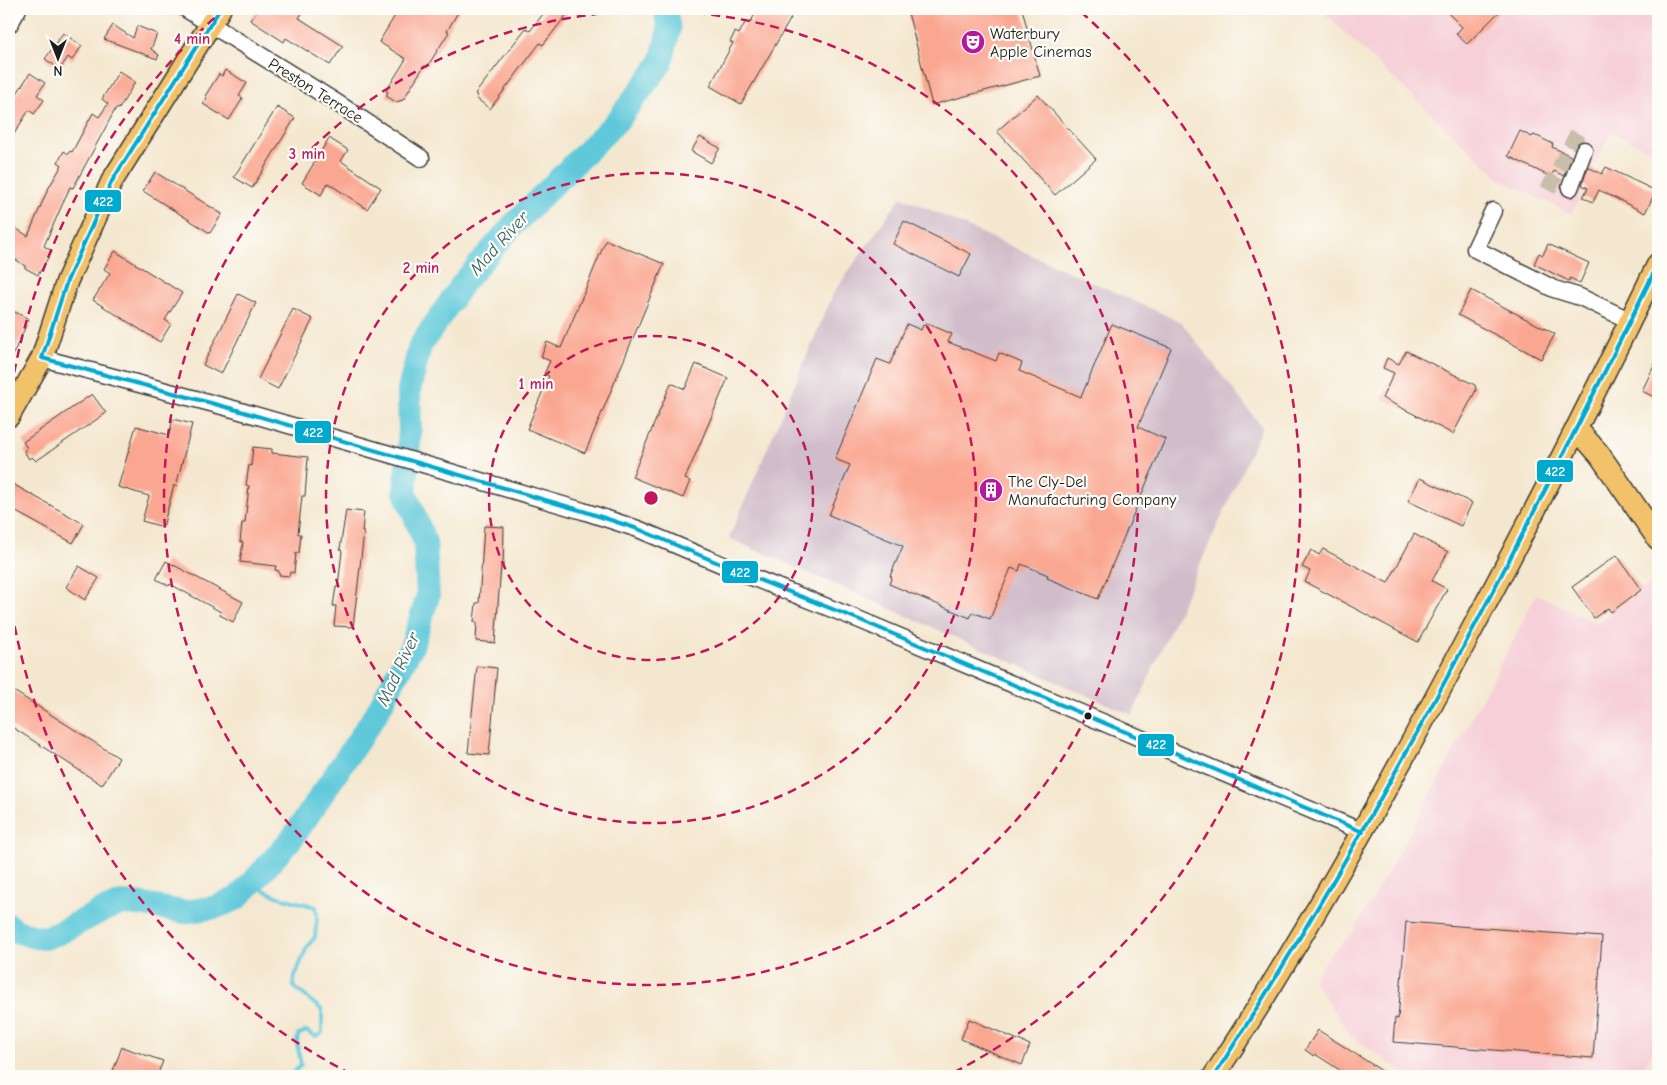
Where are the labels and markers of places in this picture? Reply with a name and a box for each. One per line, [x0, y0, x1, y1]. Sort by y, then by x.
place label: Waterbury Apple Cinemas [990, 25, 1092, 61]
theatre icon: Waterbury Apple Cinemas [960, 29, 986, 55]
place label: The Cly-Del Manufacturing Company [1008, 473, 1177, 509]
building icon: The Cly-Del Manufacturing Company [978, 477, 1004, 503]
centre of rings [642, 489, 660, 507]
unlabelled marker [1083, 711, 1093, 721]

